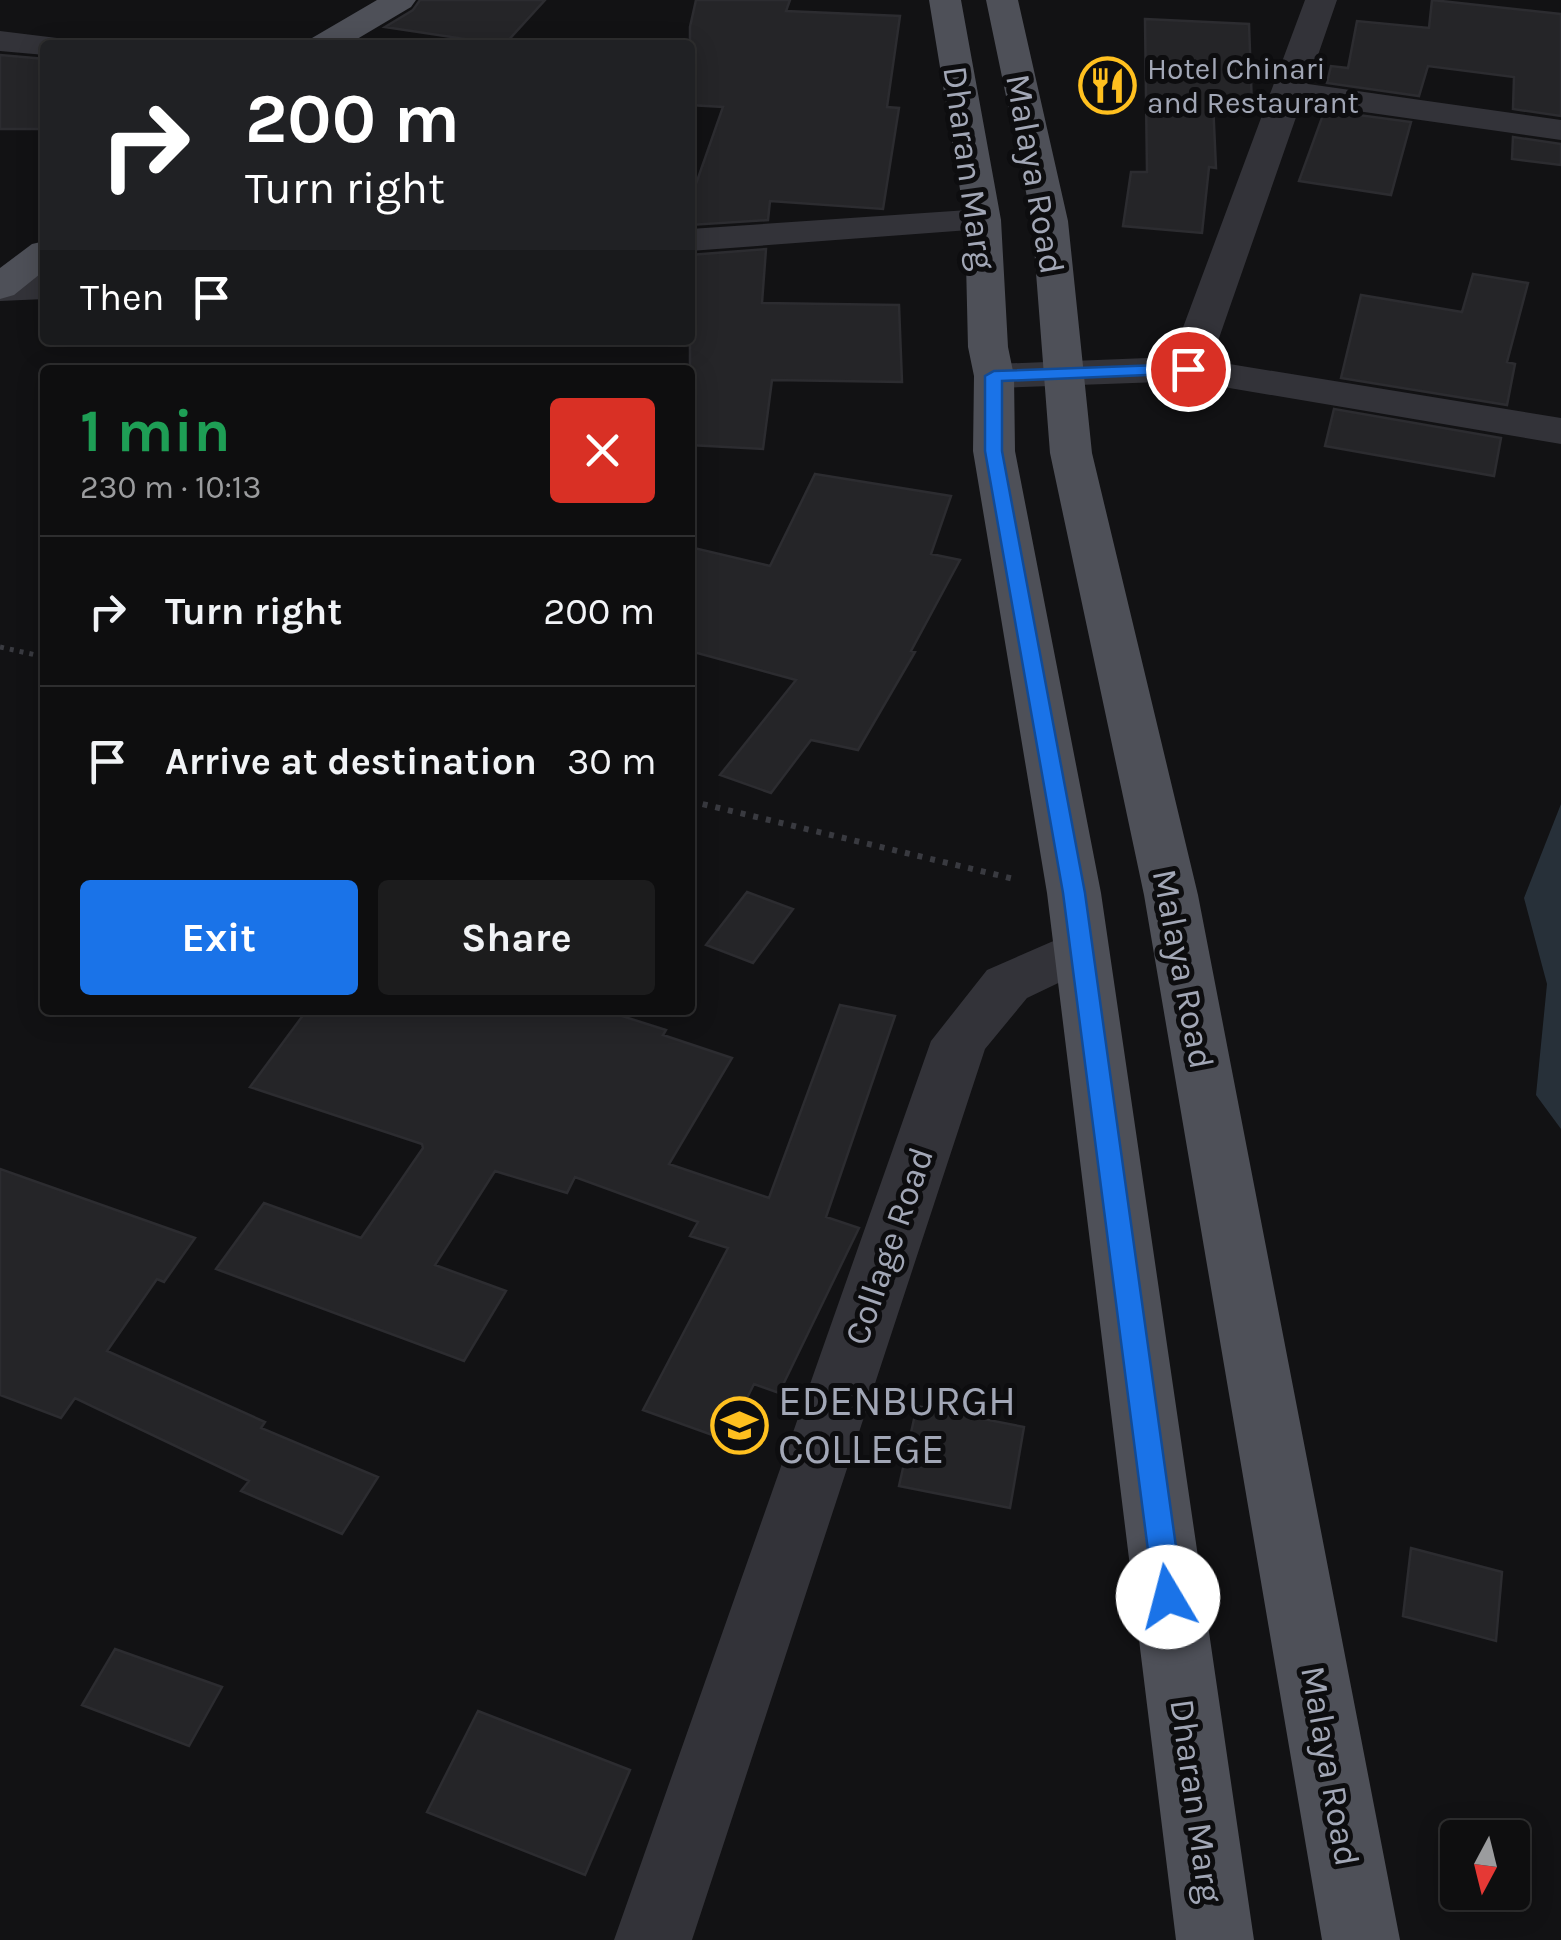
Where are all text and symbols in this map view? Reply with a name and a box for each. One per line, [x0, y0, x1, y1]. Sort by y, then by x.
place label: Hotel Chinari and Restaurant [1147, 51, 1359, 121]
restaurant icon: Hotel Chinari and Restaurant [1078, 56, 1138, 116]
street label: Dharan Marg [934, 63, 1004, 273]
street label: Malaya Road [997, 71, 1073, 277]
text: 200 m [245, 78, 460, 160]
icon: right [80, 80, 210, 210]
text: Turn right [245, 162, 445, 214]
icon: arrive [184, 270, 239, 325]
text: Then [80, 275, 164, 320]
pin [1146, 327, 1231, 412]
icon: arrive [1161, 342, 1216, 397]
text: 1 min [80, 396, 231, 466]
button: close [550, 398, 655, 503]
text: 230 m · 10:13 [80, 469, 261, 506]
icon: right [80, 584, 135, 639]
text: Turn right [165, 589, 342, 634]
text: 200 m [543, 589, 655, 634]
icon: arrive [80, 734, 135, 789]
text: Arrive at destination [165, 739, 537, 784]
text: 30 m [567, 739, 656, 784]
street label: Malaya Road [1144, 866, 1222, 1072]
button: Exit [80, 880, 358, 995]
button: Share [378, 880, 655, 995]
street label: Collage Road [836, 1142, 942, 1350]
place label: EDENBURGH COLLEGE [778, 1376, 1016, 1474]
school or university icon: EDENBURGH COLLEGE [709, 1395, 769, 1455]
position arrow [1116, 1545, 1220, 1649]
street label: Malaya Road [1292, 1663, 1368, 1869]
street label: Dharan Marg [1161, 1696, 1231, 1906]
north arrow [1440, 1820, 1530, 1910]
map controls [1440, 1820, 1530, 1910]

